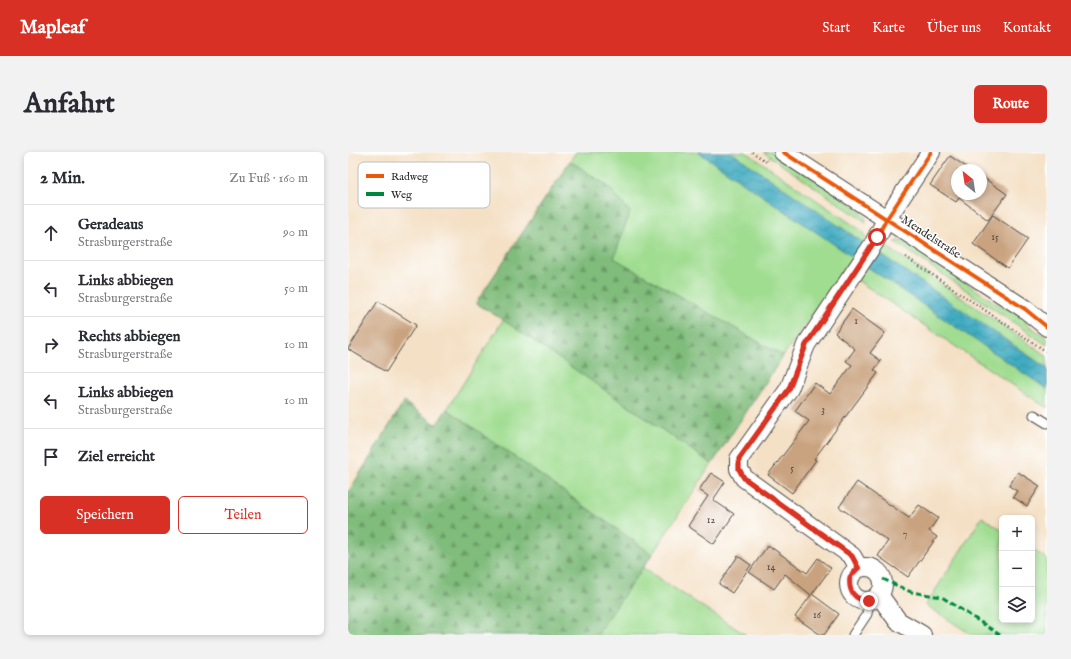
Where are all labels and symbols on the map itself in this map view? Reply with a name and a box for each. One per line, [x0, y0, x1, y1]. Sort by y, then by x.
legend [358, 162, 490, 208]
north arrow [951, 164, 987, 200]
text: Radweg [391, 170, 429, 184]
text: Weg [391, 188, 413, 202]
street label: Mendelstraße [898, 212, 964, 262]
route start [868, 228, 886, 246]
house number: 15 [991, 231, 999, 244]
house number: 1 [854, 315, 858, 328]
house number: 3 [821, 404, 825, 417]
house number: 5 [790, 462, 794, 475]
house number: 12 [707, 514, 716, 527]
house number: 7 [903, 528, 908, 541]
house number: 14 [767, 561, 775, 574]
route end [860, 592, 878, 610]
house number: 16 [813, 609, 822, 622]

